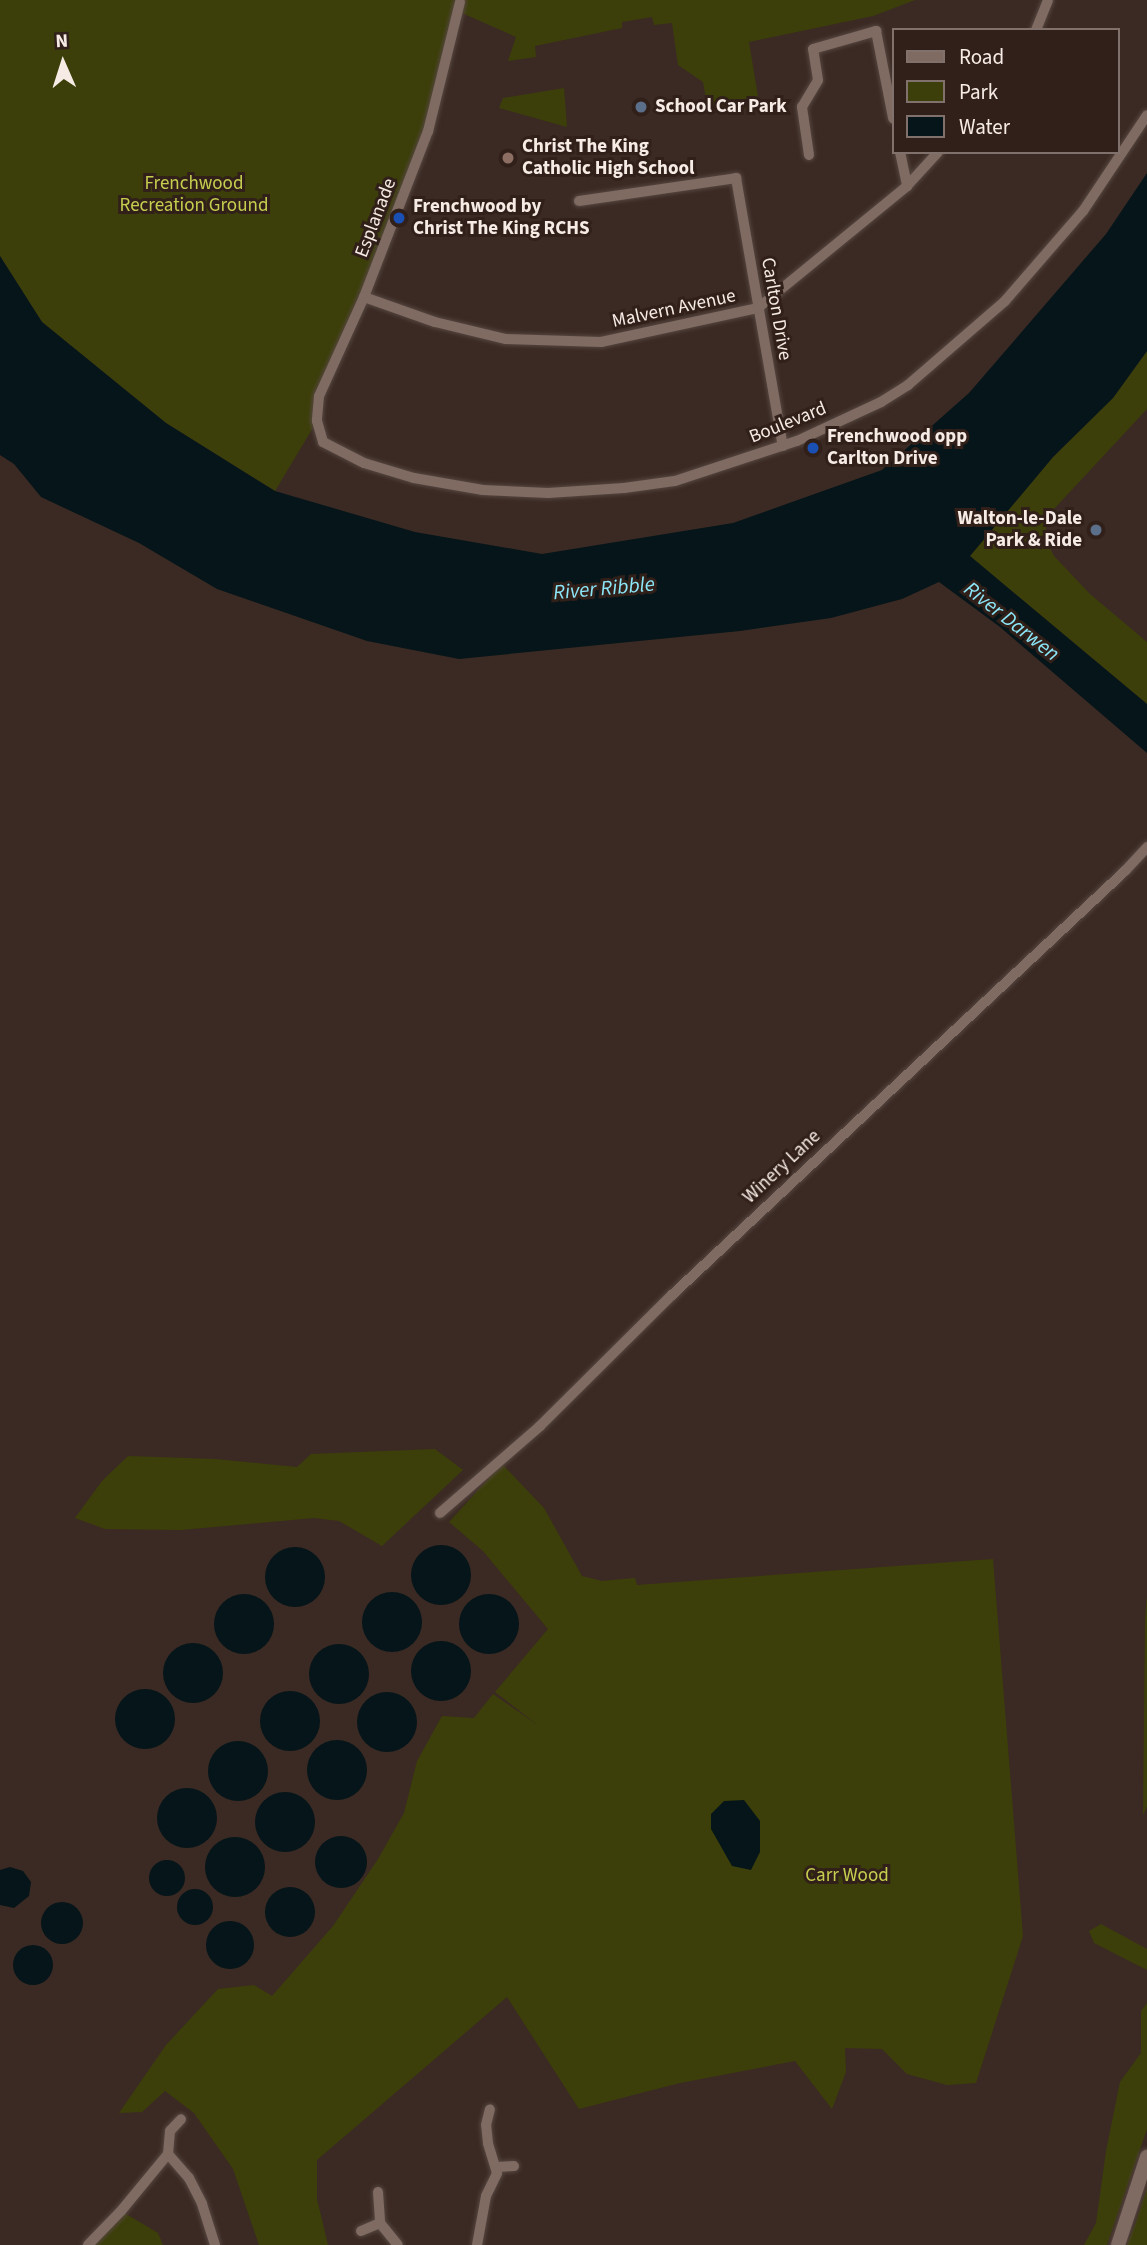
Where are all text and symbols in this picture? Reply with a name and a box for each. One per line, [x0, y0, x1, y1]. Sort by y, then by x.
north arrow [28, 28, 98, 98]
text: N [55, 28, 69, 55]
legend [892, 28, 1119, 154]
text: Road [959, 42, 1004, 72]
text: Park [959, 77, 998, 107]
place label: School Car Park [655, 96, 787, 118]
marker: School Car Park [633, 99, 649, 115]
text: Water [959, 112, 1010, 142]
place label: Christ The King Catholic High School [522, 136, 694, 180]
marker: Christ The King Catholic High School [500, 150, 516, 166]
park label: Frenchwood Recreation Ground [120, 173, 268, 217]
street label: Esplanade [351, 175, 401, 261]
place label: Frenchwood by Christ The King RCHS [413, 196, 590, 240]
marker: Frenchwood by Christ The King RCHS [391, 210, 407, 226]
street label: Carlton Drive [756, 256, 796, 362]
street label: Malvern Avenue [610, 285, 738, 333]
street label: Boulevard [746, 397, 830, 449]
place label: Frenchwood opp Carlton Drive [827, 426, 967, 470]
marker: Frenchwood opp Carlton Drive [805, 440, 821, 456]
place label: Walton-le-Dale Park & Ride [958, 508, 1082, 552]
marker: Walton-le-Dale Park & Ride [1088, 522, 1104, 538]
water label: River Ribble [552, 571, 656, 605]
water label: River Darwen [959, 576, 1065, 666]
street label: Winery Lane [738, 1125, 826, 1209]
park label: Carr Wood [805, 1865, 889, 1887]

